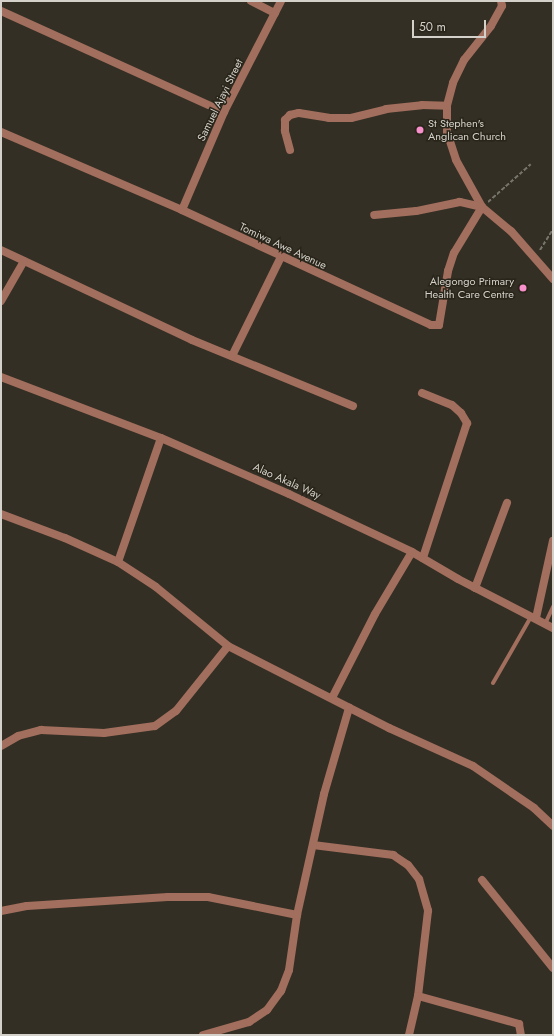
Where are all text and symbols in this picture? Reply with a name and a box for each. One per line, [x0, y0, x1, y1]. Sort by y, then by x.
scale bar [414, 12, 488, 38]
text: 50 m [419, 18, 446, 36]
street label: Samuel Ajayi Street [194, 57, 246, 143]
place label: St Stephen's Anglican Church [428, 117, 506, 143]
marker: St Stephen's Anglican Church [415, 125, 425, 135]
street label: Tomiwa Awe Avenue [237, 220, 329, 272]
place label: Alegongo Primary Health Care Centre [425, 275, 514, 301]
marker: Alegongo Primary Health Care Centre [517, 282, 529, 294]
street label: Alao Akala Way [251, 460, 323, 502]

